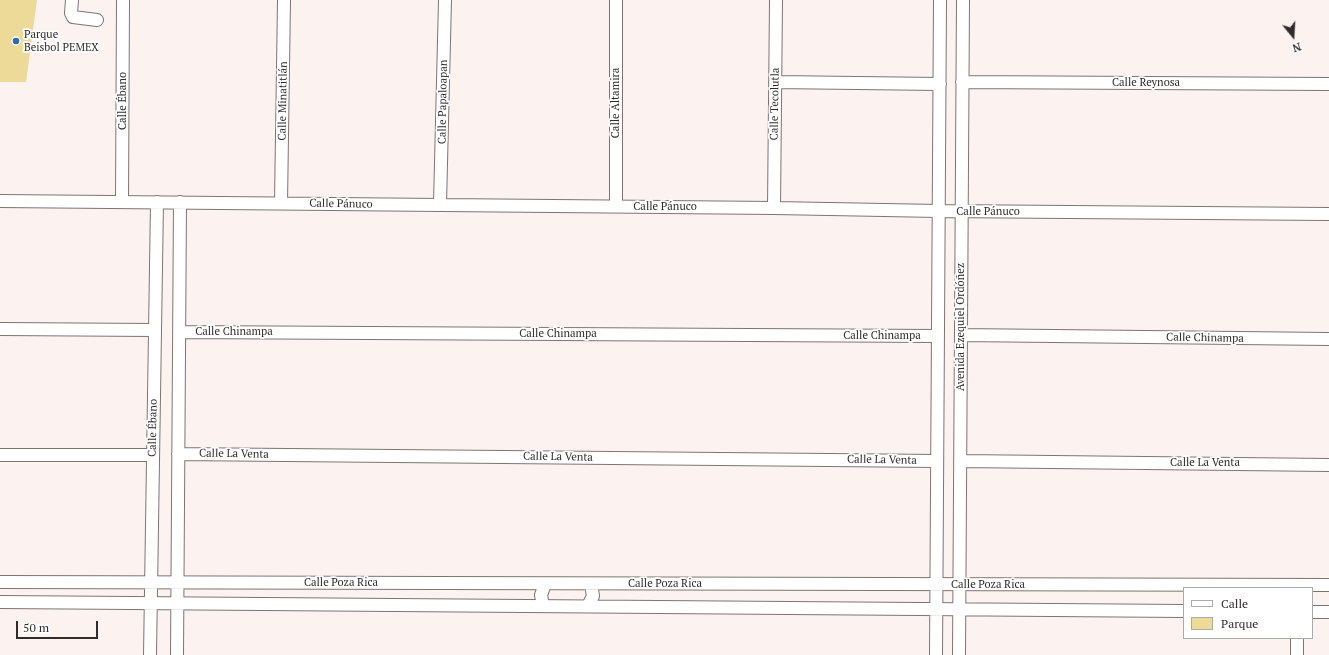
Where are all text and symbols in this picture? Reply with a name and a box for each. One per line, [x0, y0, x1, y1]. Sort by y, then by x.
north arrow [1273, 16, 1313, 56]
place label: Parque Beisbol PEMEX [24, 28, 99, 54]
marker: Parque Beisbol PEMEX [11, 36, 21, 46]
text: N [1291, 39, 1303, 55]
street label: Calle Papaloapan [436, 60, 450, 144]
street label: Calle Minatitlán [276, 61, 290, 141]
street label: Calle Altamira [609, 68, 623, 138]
street label: Calle Tecolutla [768, 68, 782, 140]
street label: Calle Ébano [116, 72, 130, 130]
street label: Calle Reynosa [1112, 76, 1180, 90]
street label: Calle Pánuco [309, 197, 373, 211]
street label: Calle Pánuco [633, 200, 697, 214]
street label: Calle Pánuco [956, 205, 1020, 219]
street label: Avenida Ezequiel Ordóñez [954, 263, 968, 391]
street label: Calle Chinampa [195, 325, 273, 339]
street label: Calle Chinampa [519, 327, 597, 341]
street label: Calle Chinampa [843, 329, 921, 343]
street label: Calle Chinampa [1166, 331, 1244, 345]
street label: Calle Ébano [146, 399, 160, 457]
street label: Calle La Venta [199, 447, 269, 461]
street label: Calle La Venta [523, 450, 593, 464]
street label: Calle La Venta [847, 453, 917, 467]
street label: Calle La Venta [1170, 456, 1240, 470]
street label: Calle Poza Rica [304, 576, 378, 590]
street label: Calle Poza Rica [628, 577, 702, 591]
street label: Calle Poza Rica [951, 578, 1025, 592]
legend [1183, 587, 1313, 639]
text: Calle [1221, 596, 1248, 611]
scale bar [18, 613, 100, 639]
text: Parque [1221, 616, 1258, 631]
text: 50 m [23, 620, 49, 635]

